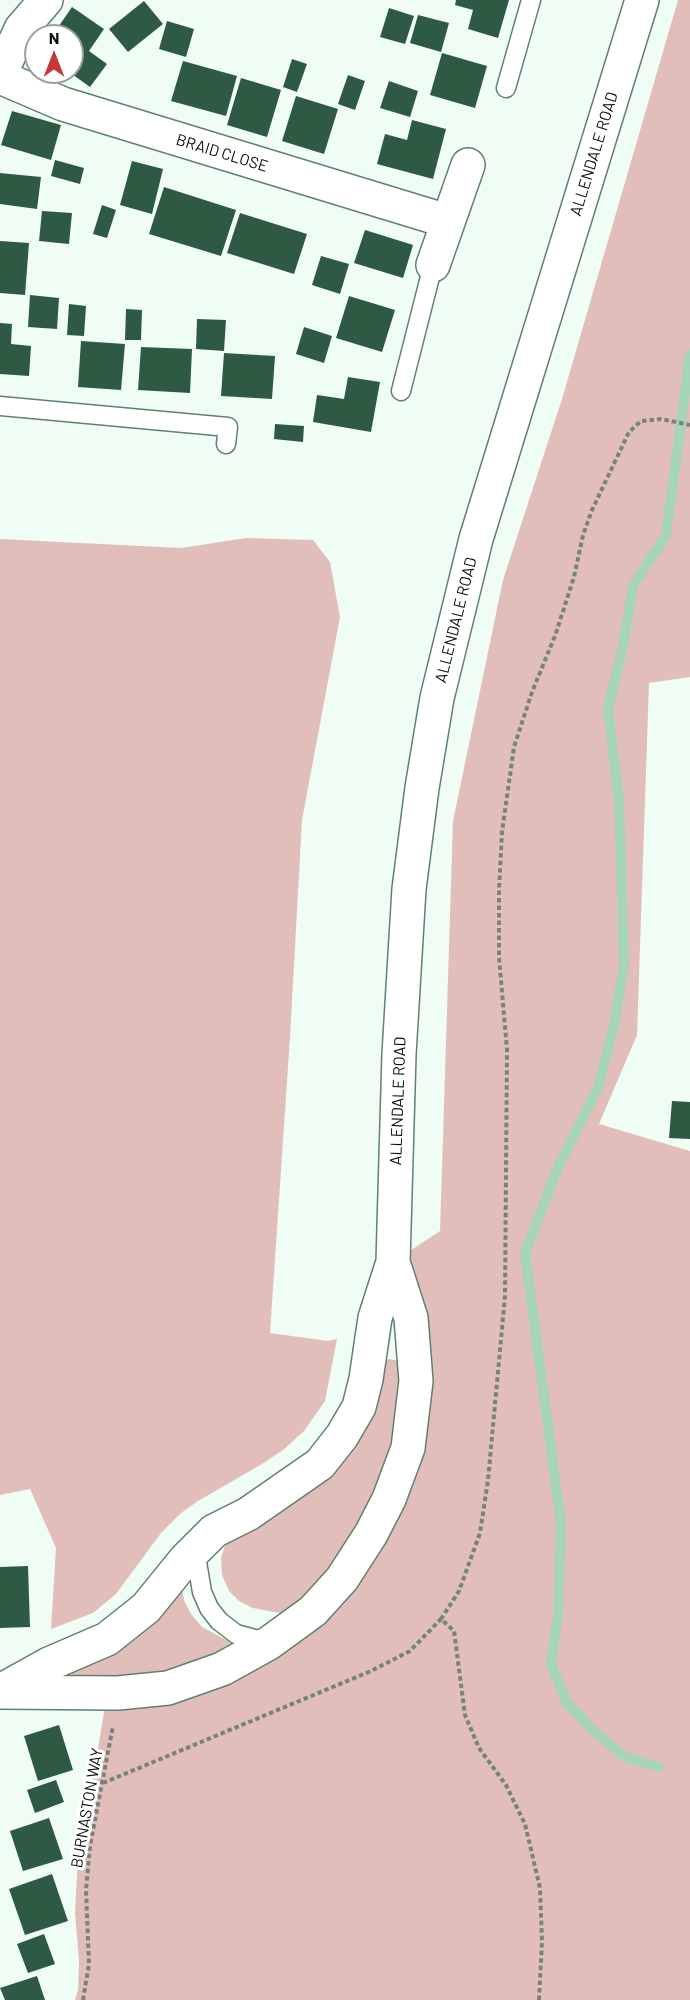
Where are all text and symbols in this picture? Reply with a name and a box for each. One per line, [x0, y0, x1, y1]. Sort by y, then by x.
north arrow [24, 24, 84, 84]
text: N [49, 28, 59, 47]
street label: ALLENDALE ROAD [566, 90, 622, 218]
street label: BRAID CLOSE [174, 130, 270, 176]
street label: ALLENDALE ROAD [431, 555, 481, 685]
street label: ALLENDALE ROAD [386, 1036, 410, 1166]
street label: BURNASTON WAY [67, 1746, 107, 1870]

